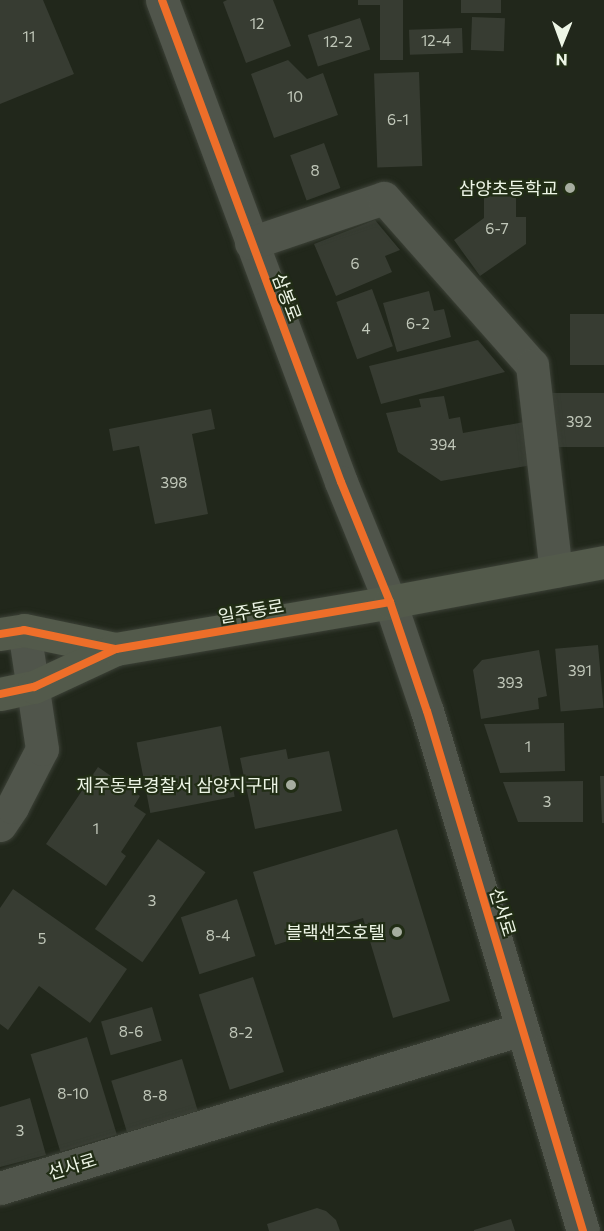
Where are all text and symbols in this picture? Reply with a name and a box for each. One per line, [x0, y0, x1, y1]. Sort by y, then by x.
north arrow [532, 12, 592, 72]
house number: 12 [250, 15, 264, 33]
house number: 11 [23, 28, 35, 46]
house number: 12-4 [421, 32, 451, 50]
house number: 12-2 [323, 33, 353, 51]
text: N [556, 51, 568, 70]
house number: 10 [287, 88, 303, 106]
house number: 6-1 [387, 111, 409, 129]
house number: 8 [310, 162, 320, 180]
place label: 삼양초등학교 [459, 177, 558, 199]
marker: 삼양초등학교 [563, 181, 577, 195]
house number: 6-7 [485, 220, 509, 238]
house number: 6 [350, 255, 360, 273]
street label: 삼봉로 [268, 270, 306, 324]
house number: 6-2 [406, 315, 430, 333]
house number: 4 [362, 320, 370, 338]
house number: 392 [566, 413, 592, 431]
house number: 394 [430, 436, 456, 454]
house number: 398 [161, 474, 187, 492]
street label: 일주동로 [217, 595, 285, 627]
house number: 391 [568, 662, 592, 680]
house number: 393 [497, 674, 523, 692]
house number: 1 [525, 738, 531, 756]
place label: 제주동부경찰서 삼양지구대 [77, 774, 279, 796]
marker: 제주동부경찰서 삼양지구대 [284, 778, 298, 792]
house number: 3 [543, 793, 551, 811]
house number: 1 [93, 820, 99, 838]
street label: 선사로 [485, 885, 521, 939]
house number: 3 [148, 892, 156, 910]
place label: 블랙샌즈호텔 [286, 921, 385, 943]
marker: 블랙샌즈호텔 [390, 925, 404, 939]
house number: 8-4 [206, 927, 230, 945]
house number: 5 [38, 930, 46, 948]
house number: 8-6 [119, 1023, 143, 1041]
house number: 8-2 [229, 1024, 253, 1042]
house number: 8-10 [57, 1085, 89, 1103]
house number: 8-8 [143, 1087, 167, 1105]
house number: 3 [16, 1122, 24, 1140]
street label: 선사로 [45, 1148, 99, 1184]

